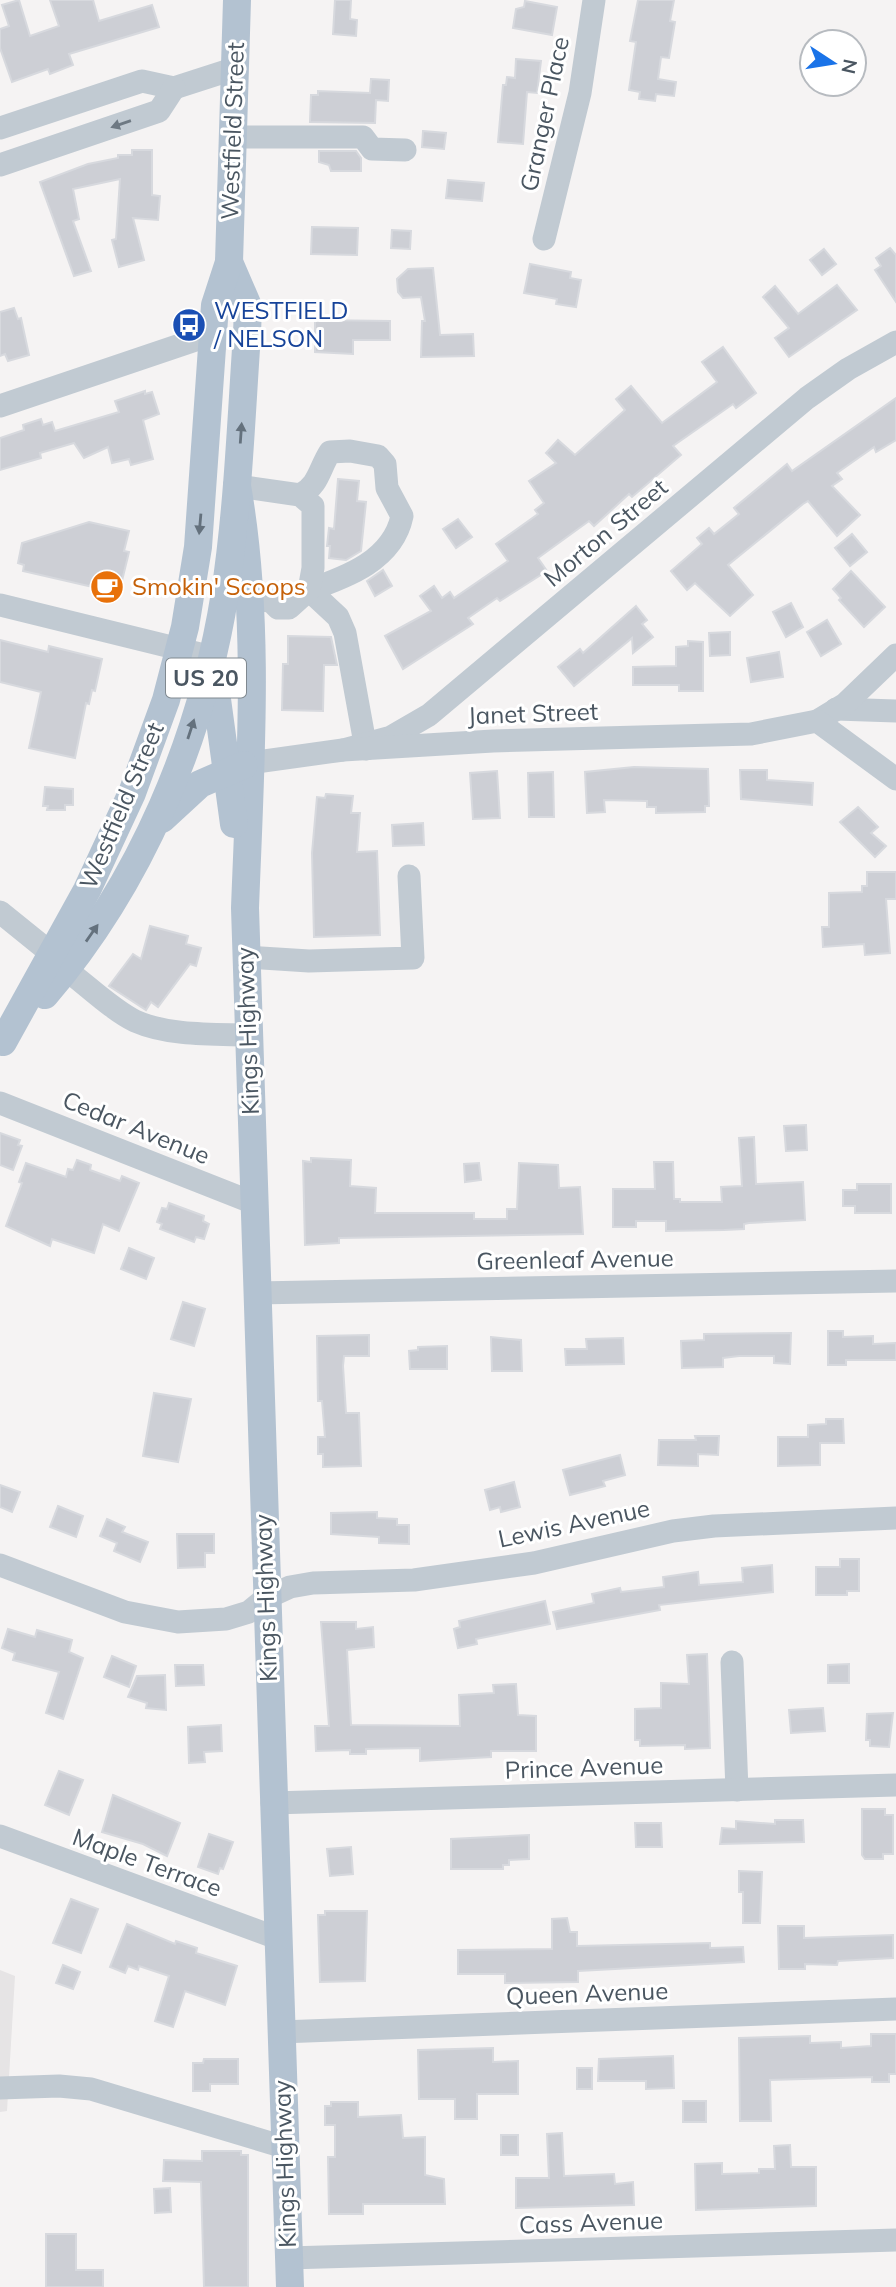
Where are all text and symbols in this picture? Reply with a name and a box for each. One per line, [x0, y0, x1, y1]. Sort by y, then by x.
north arrow [798, 28, 868, 98]
street label: Granger Place [513, 34, 575, 194]
street label: Westfield Street [214, 41, 250, 221]
text: N [836, 57, 863, 76]
one-way arrow [110, 119, 131, 130]
place label: WESTFIELD / NELSON [213, 295, 348, 353]
bus stop icon: WESTFIELD / NELSON [170, 306, 208, 344]
one-way arrow [235, 421, 246, 443]
street label: Morton Street [537, 472, 673, 593]
one-way arrow [194, 513, 205, 535]
cafe icon: Smokin' Scoops [88, 568, 126, 606]
place label: Smokin' Scoops [132, 571, 306, 601]
road number: US 20 [166, 658, 246, 698]
street label: Janet Street [467, 696, 599, 730]
street label: Westfield Street [72, 718, 170, 893]
one-way arrow [186, 718, 197, 739]
one-way arrow [85, 923, 98, 942]
street label: Kings Highway [229, 946, 265, 1115]
street label: Cedar Avenue [58, 1084, 214, 1170]
street label: Greenleaf Avenue [476, 1242, 674, 1276]
street label: Lewis Avenue [495, 1492, 652, 1554]
street label: Kings Highway [247, 1513, 283, 1682]
street label: Prince Avenue [504, 1749, 664, 1785]
street label: Maple Terrace [69, 1821, 226, 1903]
street label: Queen Avenue [505, 1975, 669, 2011]
street label: Kings Highway [266, 2079, 302, 2248]
street label: Cass Avenue [518, 2204, 663, 2240]

